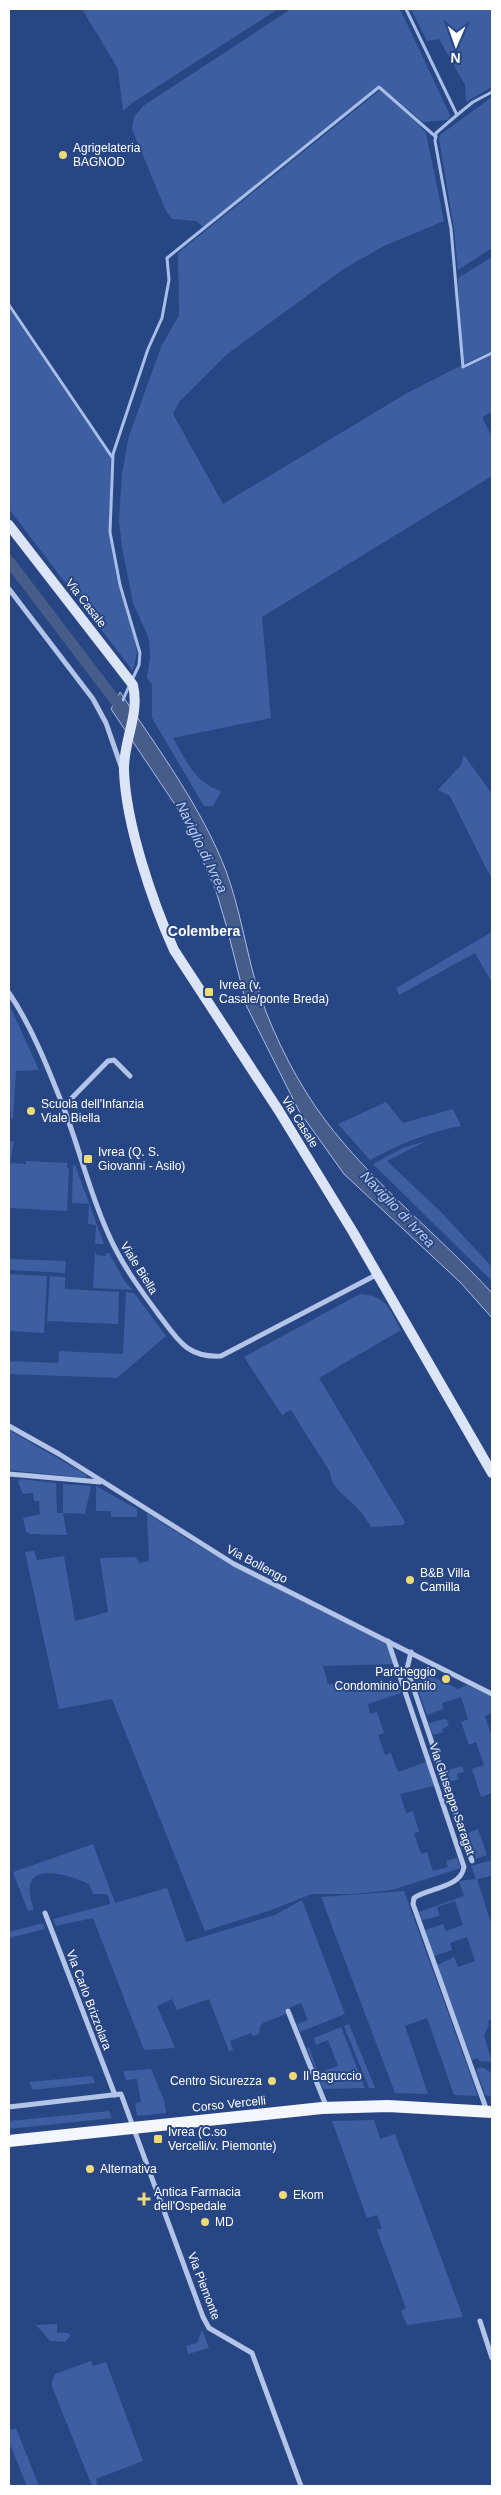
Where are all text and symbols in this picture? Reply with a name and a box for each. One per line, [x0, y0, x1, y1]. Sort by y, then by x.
north arrow [431, 20, 481, 70]
text: N [450, 50, 461, 66]
place label: Agrigelateria BAGNOD [73, 141, 141, 169]
marker: Agrigelateria BAGNOD [57, 149, 69, 161]
street label: Via Casale [63, 576, 110, 630]
water label: Naviglio di Ivrea [173, 799, 231, 895]
district label: Colembera [168, 923, 240, 939]
place label: Ivrea (v. Casale/ponte Breda) [219, 978, 329, 1006]
marker: Ivrea (v. Casale/ponte Breda) [203, 986, 215, 998]
street label: Via Casale [279, 1094, 321, 1150]
place label: Scuola dell'Infanzia Viale Biella [41, 1097, 144, 1125]
marker: Scuola dell'Infanzia Viale Biella [25, 1105, 37, 1117]
place label: Ivrea (Q. S. Giovanni - Asilo) [98, 1145, 185, 1173]
marker: Ivrea (Q. S. Giovanni - Asilo) [82, 1153, 94, 1165]
water label: Naviglio di Ivrea [358, 1168, 438, 1251]
street label: Viale Biella [117, 1239, 161, 1297]
street label: Via Bollengo [224, 1542, 290, 1586]
place label: B&B Villa Camilla [420, 1566, 470, 1594]
marker: B&B Villa Camilla [404, 1574, 416, 1586]
place label: Parcheggio Condominio Danilo [335, 1665, 436, 1693]
marker: Parcheggio Condominio Danilo [440, 1673, 452, 1685]
street label: Via Giuseppe Saragat [426, 1741, 478, 1857]
street label: Via Carlo Brizzolara [64, 1948, 115, 2052]
place label: Il Baguccio [303, 2069, 362, 2083]
marker: Il Baguccio [287, 2070, 299, 2082]
place label: Centro Sicurezza [170, 2074, 262, 2088]
marker: Centro Sicurezza [266, 2075, 278, 2087]
street label: Corso Vercelli [191, 2093, 267, 2115]
place label: Ivrea (C.so Vercelli/v. Piemonte) [168, 2125, 277, 2153]
marker: Ivrea (C.so Vercelli/v. Piemonte) [152, 2133, 164, 2145]
place label: Alternativa [100, 2162, 157, 2176]
marker: Alternativa [84, 2163, 96, 2175]
place label: Antica Farmacia dell'Ospedale [154, 2185, 241, 2213]
place label: Ekom [293, 2188, 324, 2202]
marker: Ekom [277, 2189, 289, 2201]
marker: Antica Farmacia dell'Ospedale [138, 2193, 150, 2205]
place label: MD [215, 2215, 234, 2229]
marker: MD [199, 2216, 211, 2228]
street label: Via Piemonte [185, 2250, 223, 2322]

